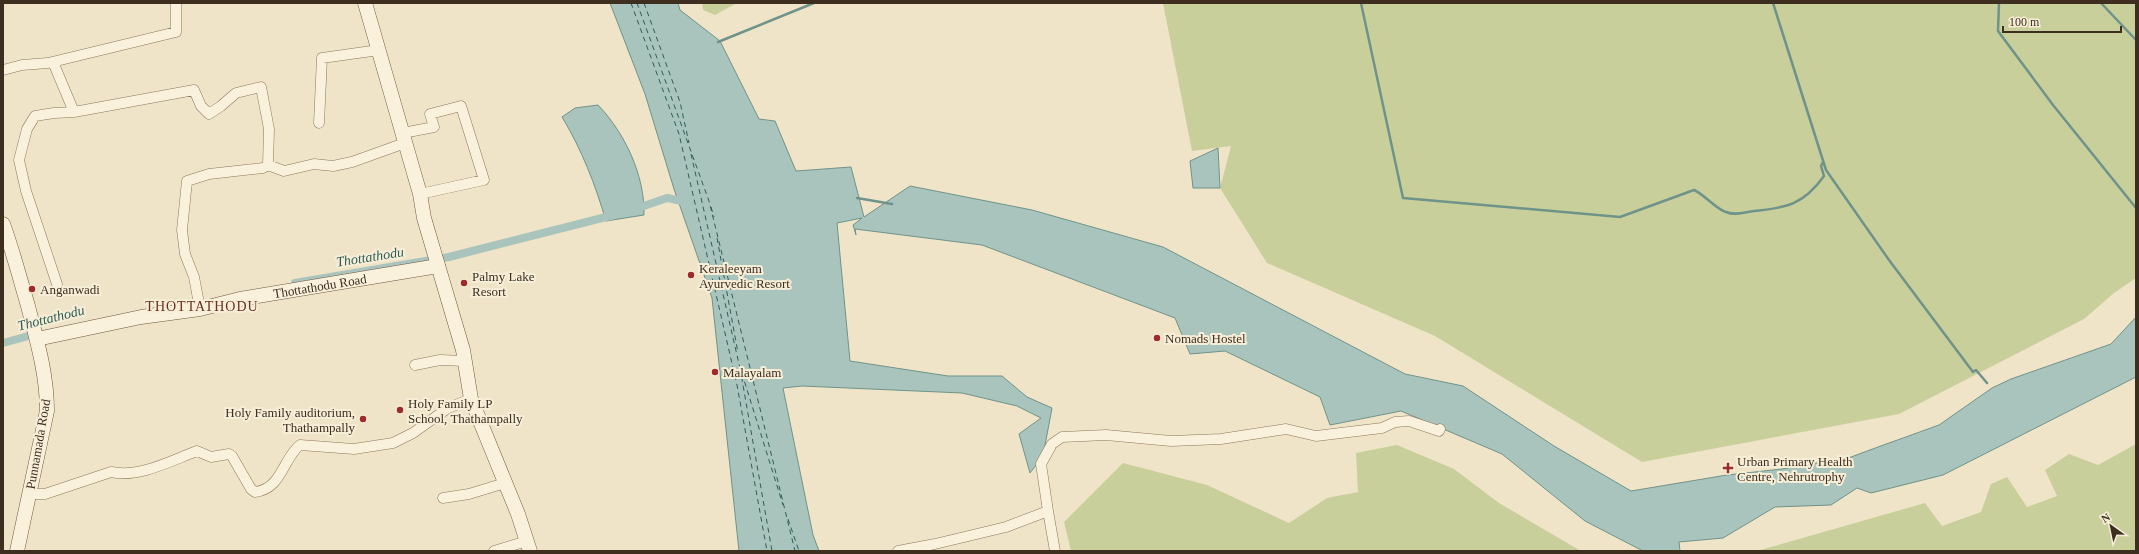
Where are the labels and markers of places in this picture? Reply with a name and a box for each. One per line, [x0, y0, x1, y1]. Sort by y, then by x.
place label: Keraleeyam Ayurvedic Resort [699, 261, 790, 291]
place label: Palmy Lake Resort [472, 269, 535, 299]
marker: Keraleeyam Ayurvedic Resort [686, 270, 696, 280]
marker: Palmy Lake Resort [459, 278, 469, 288]
place label: Anganwadi [40, 282, 100, 297]
marker: Anganwadi [27, 284, 37, 294]
place label: Nomads Hostel [1165, 331, 1246, 346]
marker: Nomads Hostel [1152, 333, 1162, 343]
place label: Malayalam [723, 365, 781, 380]
marker: Malayalam [710, 367, 720, 377]
place label: Holy Family LP School, Thathampally [408, 396, 523, 426]
place label: Holy Family auditorium, Thathampally [225, 405, 355, 435]
marker: Holy Family LP School, Thathampally [395, 405, 405, 415]
marker: Holy Family auditorium, Thathampally [358, 414, 368, 424]
place label: Urban Primary Health Centre, Nehrutrophy [1737, 454, 1853, 484]
marker: Urban Primary Health Centre, Nehrutrophy [1722, 462, 1734, 474]

